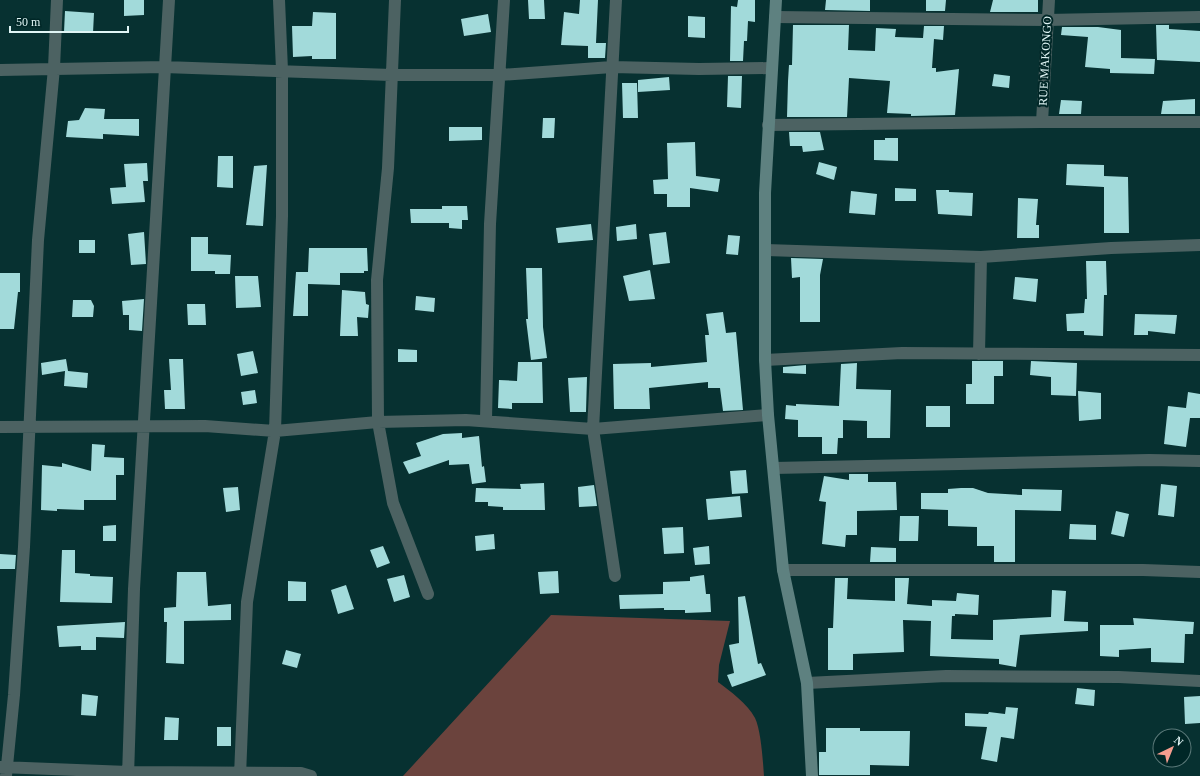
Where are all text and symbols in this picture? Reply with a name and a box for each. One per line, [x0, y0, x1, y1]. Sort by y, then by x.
scale bar [10, 8, 128, 34]
text: 50 m [16, 15, 41, 29]
street label: RUE MAKONGO [1036, 16, 1054, 106]
north arrow [1152, 728, 1192, 768]
text: N [1172, 734, 1186, 748]

